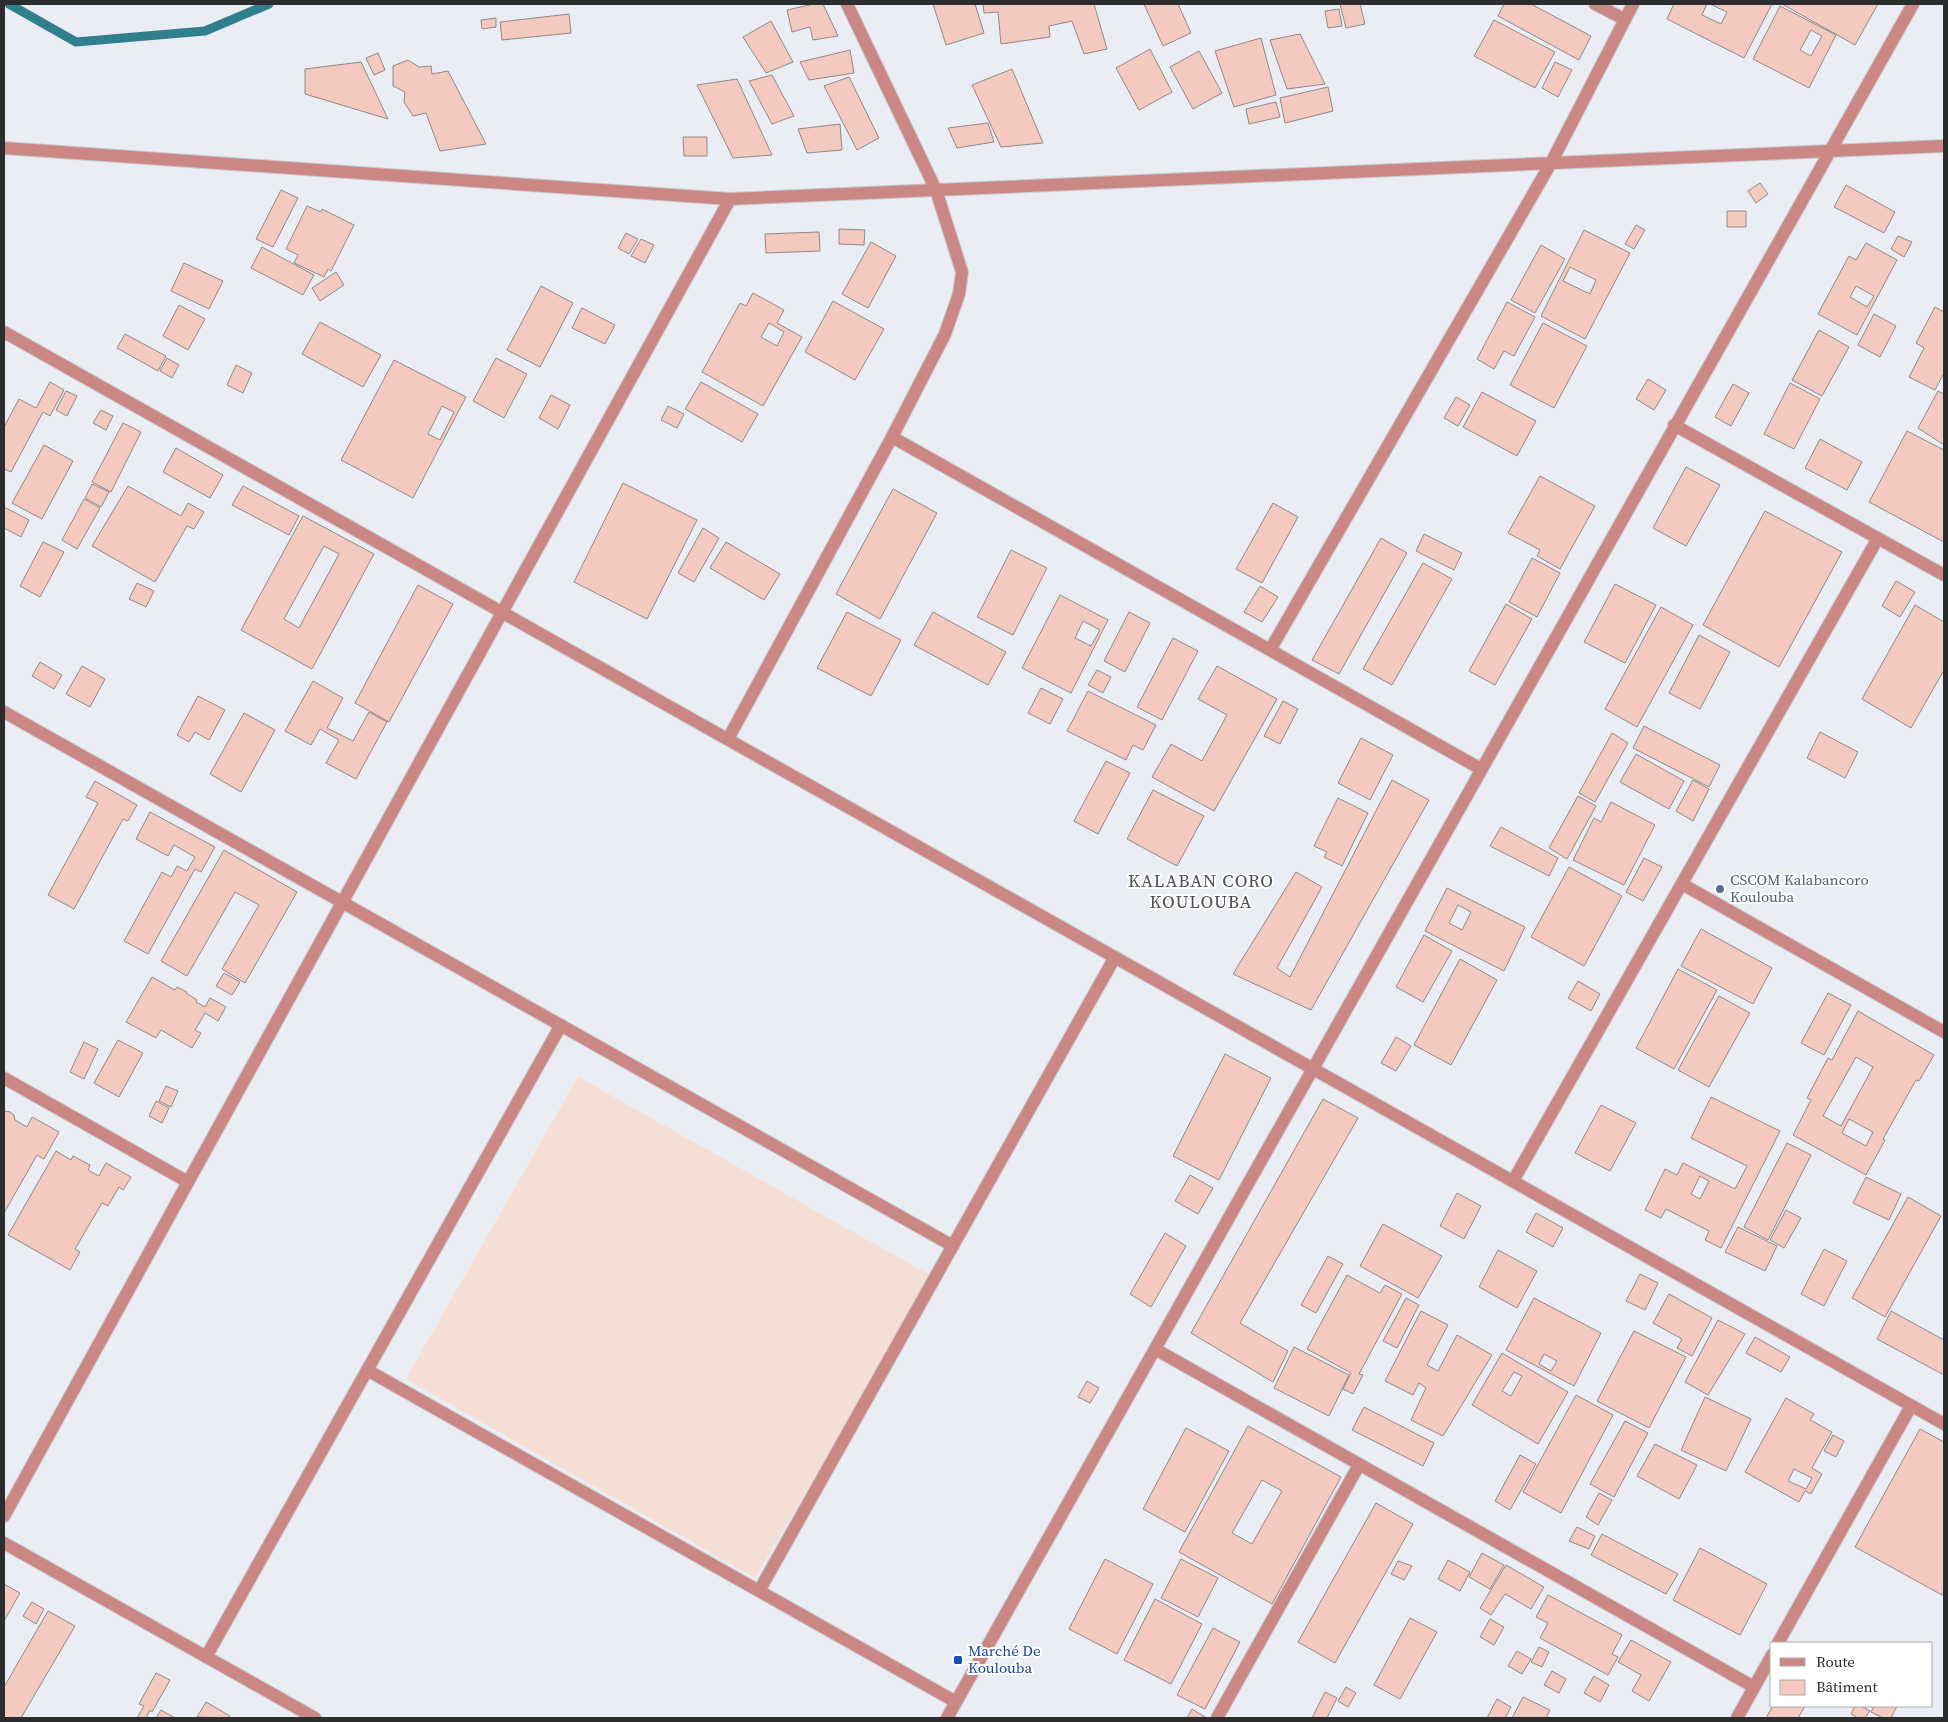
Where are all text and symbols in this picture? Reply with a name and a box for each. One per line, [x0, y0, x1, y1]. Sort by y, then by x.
district label: KALABAN CORO KOULOUBA [1128, 868, 1274, 914]
place label: CSCOM Kalabancoro Koulouba [1730, 869, 1869, 907]
marker: CSCOM Kalabancoro Koulouba [1714, 883, 1726, 895]
place label: Marché De Koulouba [968, 1640, 1041, 1678]
legend [1770, 1642, 1933, 1707]
text: Route [1816, 1651, 1855, 1672]
marker: Marché De Koulouba [952, 1654, 964, 1666]
text: Bâtiment [1816, 1676, 1878, 1697]

